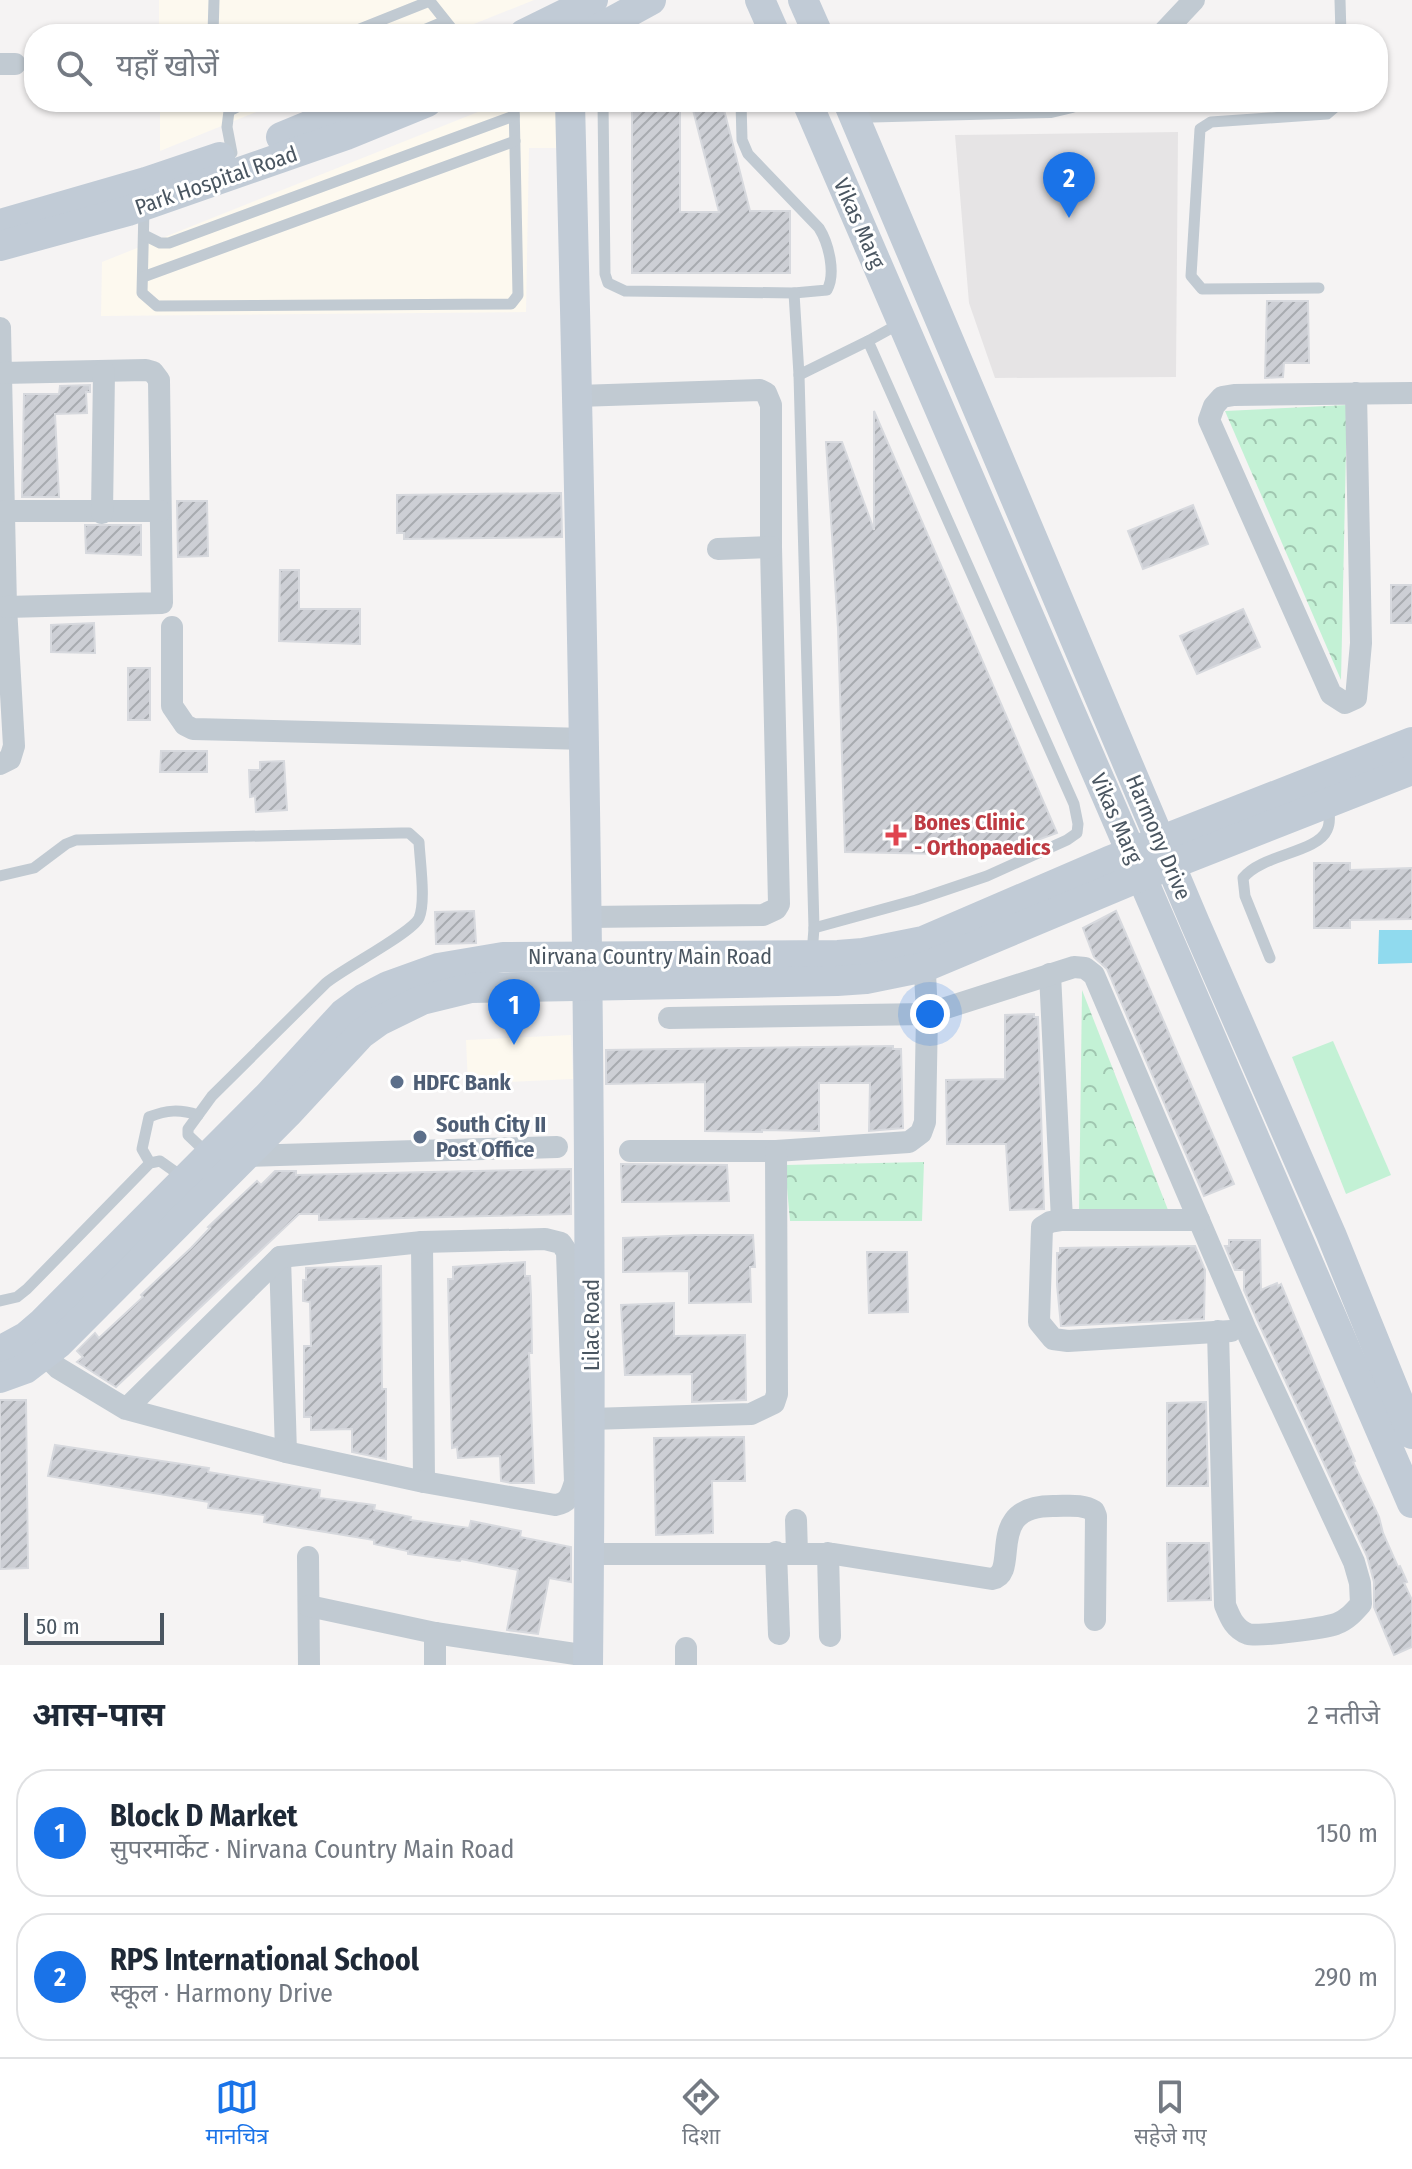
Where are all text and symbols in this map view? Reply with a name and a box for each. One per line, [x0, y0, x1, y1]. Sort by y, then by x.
search box [24, 24, 1388, 112]
icon: search [52, 46, 96, 90]
text: यहाँ खोजें [116, 48, 219, 84]
street label: Park Hospital Road [131, 140, 301, 221]
pin: 2 [1043, 152, 1095, 218]
street label: Vikas Marg [828, 174, 892, 273]
street label: Vikas Marg [1085, 769, 1149, 868]
street label: Harmony Drive [1120, 771, 1197, 904]
place label: Bones Clinic - Orthopaedics [914, 809, 1051, 861]
marker: Bones Clinic - Orthopaedics [885, 824, 907, 846]
street label: Nirvana Country Main Road [528, 943, 772, 970]
pin: 1 [488, 979, 540, 1045]
your location [910, 994, 950, 1034]
place label: HDFC Bank [413, 1069, 511, 1096]
marker: HDFC Bank [388, 1073, 406, 1091]
place label: South City II Post Office [436, 1111, 546, 1163]
marker: South City II Post Office [411, 1128, 429, 1146]
street label: Lilac Road [578, 1279, 605, 1371]
scale bar [24, 1609, 164, 1645]
text: 50 m [36, 1613, 80, 1640]
text: आस-पास [32, 1694, 165, 1735]
text: 2 नतीजे [1307, 1700, 1380, 1731]
text: Block D Market [110, 1798, 298, 1834]
text: 1 [55, 1818, 66, 1849]
text: 150 m [1316, 1818, 1378, 1849]
text: सुपरमार्केट · Nirvana Country Main Road [110, 1834, 514, 1865]
text: RPS International School [110, 1942, 419, 1978]
text: 2 [54, 1962, 66, 1993]
text: 290 m [1314, 1962, 1378, 1993]
text: स्कूल · Harmony Drive [110, 1978, 333, 2009]
tab: मानचित्र [205, 2075, 268, 2153]
tab: दिशा [679, 2075, 723, 2153]
tab: सहेजे गए [1134, 2075, 1207, 2153]

